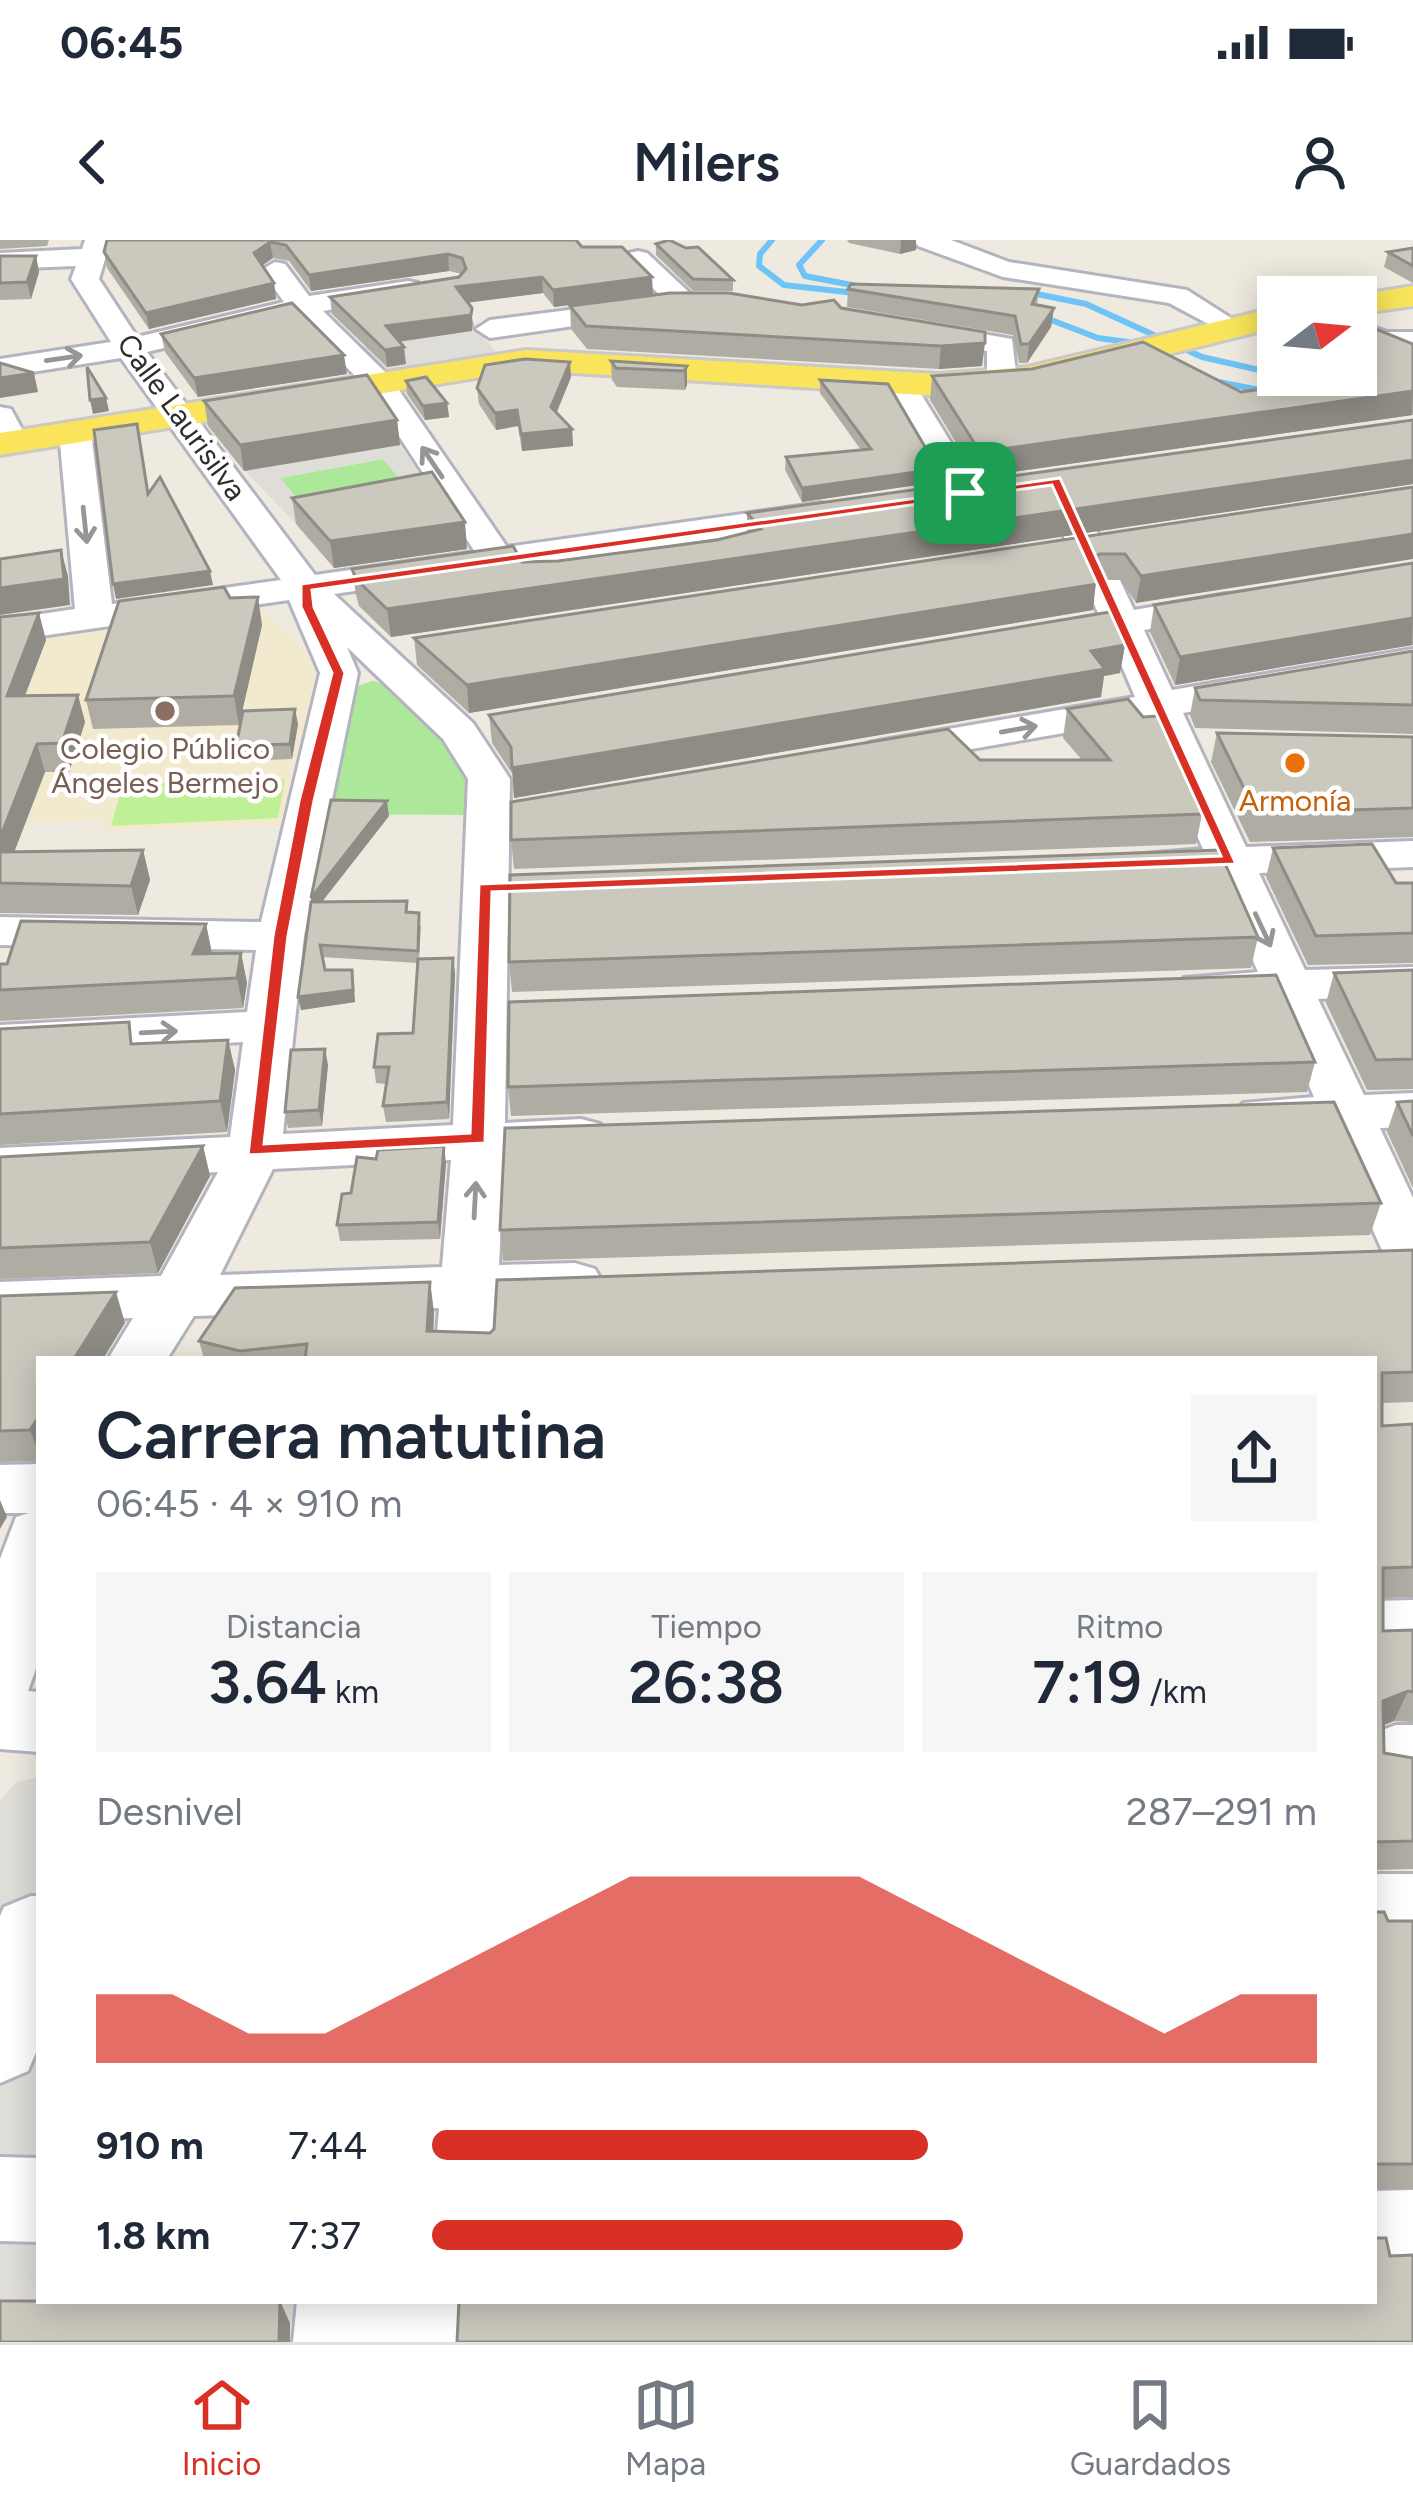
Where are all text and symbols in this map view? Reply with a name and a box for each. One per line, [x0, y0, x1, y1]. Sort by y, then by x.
text: 06:45 [60, 15, 183, 69]
icon: back [60, 129, 126, 195]
icon: person [1287, 129, 1353, 195]
text: Milers [633, 130, 780, 195]
north arrow [1257, 276, 1377, 396]
map controls [1257, 276, 1377, 396]
street label: Calle Laurisilva [109, 327, 255, 507]
one-way arrow [44, 346, 83, 369]
pin [914, 442, 1016, 544]
one-way arrow [420, 446, 445, 480]
icon: arrive [932, 460, 998, 526]
one-way arrow [74, 505, 97, 544]
marker: Colegio Público Ángeles Bermejo [152, 698, 178, 724]
one-way arrow [999, 717, 1038, 740]
place label: Colegio Público Ángeles Bermejo [51, 730, 279, 801]
marker: Armonía [1282, 750, 1308, 776]
place label: Armonía [1239, 782, 1351, 819]
one-way arrow [1253, 911, 1275, 947]
one-way arrow [139, 1020, 178, 1043]
one-way arrow [464, 1181, 487, 1220]
text: Carrera matutina [96, 1395, 606, 1475]
button: share [1191, 1395, 1317, 1521]
text: 06:45 · 4 × 910 m [96, 1480, 403, 1527]
text: Distancia [226, 1607, 361, 1646]
text: Tiempo [651, 1607, 762, 1646]
text: Ritmo [1075, 1607, 1164, 1646]
text: 3.64 [208, 1646, 327, 1718]
text: 26:38 [629, 1646, 784, 1718]
text: 7:19 [1032, 1646, 1142, 1718]
text: km [327, 1672, 379, 1711]
text: /km [1142, 1672, 1207, 1711]
text: Desnivel [96, 1788, 243, 1835]
text: 287–291 m [1126, 1788, 1317, 1835]
text: 910 m [96, 2122, 204, 2169]
text: 7:44 [288, 2122, 367, 2169]
text: 1.8 km [96, 2212, 210, 2259]
text: 7:37 [288, 2212, 361, 2259]
tab: Inicio [182, 2372, 261, 2483]
tab: Mapa [625, 2372, 706, 2483]
tab: Guardados [1070, 2372, 1231, 2483]

